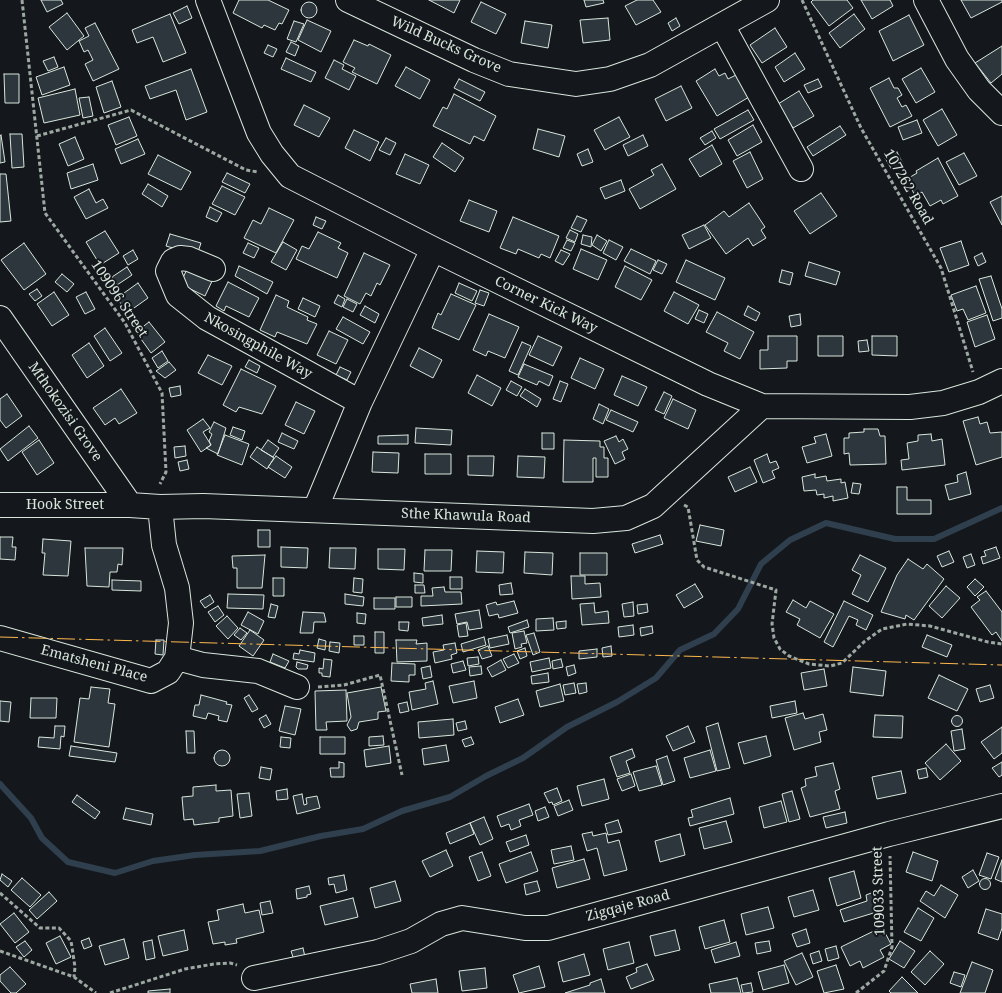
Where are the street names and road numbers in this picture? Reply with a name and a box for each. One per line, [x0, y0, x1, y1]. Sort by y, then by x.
street label: Wild Bucks Grove [388, 13, 504, 77]
street label: 107262 Road [880, 146, 936, 228]
street label: 109096 Street [87, 257, 151, 341]
street label: Corner Kick Way [492, 273, 600, 337]
street label: Nkosingphile Way [201, 309, 315, 383]
street label: Mthokozisi Grove [24, 359, 106, 465]
street label: Hook Street [26, 497, 104, 513]
street label: Sthe Khawula Road [401, 505, 531, 527]
street label: Ematsheni Place [39, 642, 149, 686]
street label: 109033 Street [869, 846, 889, 936]
street label: Zigqaje Road [584, 887, 672, 925]

